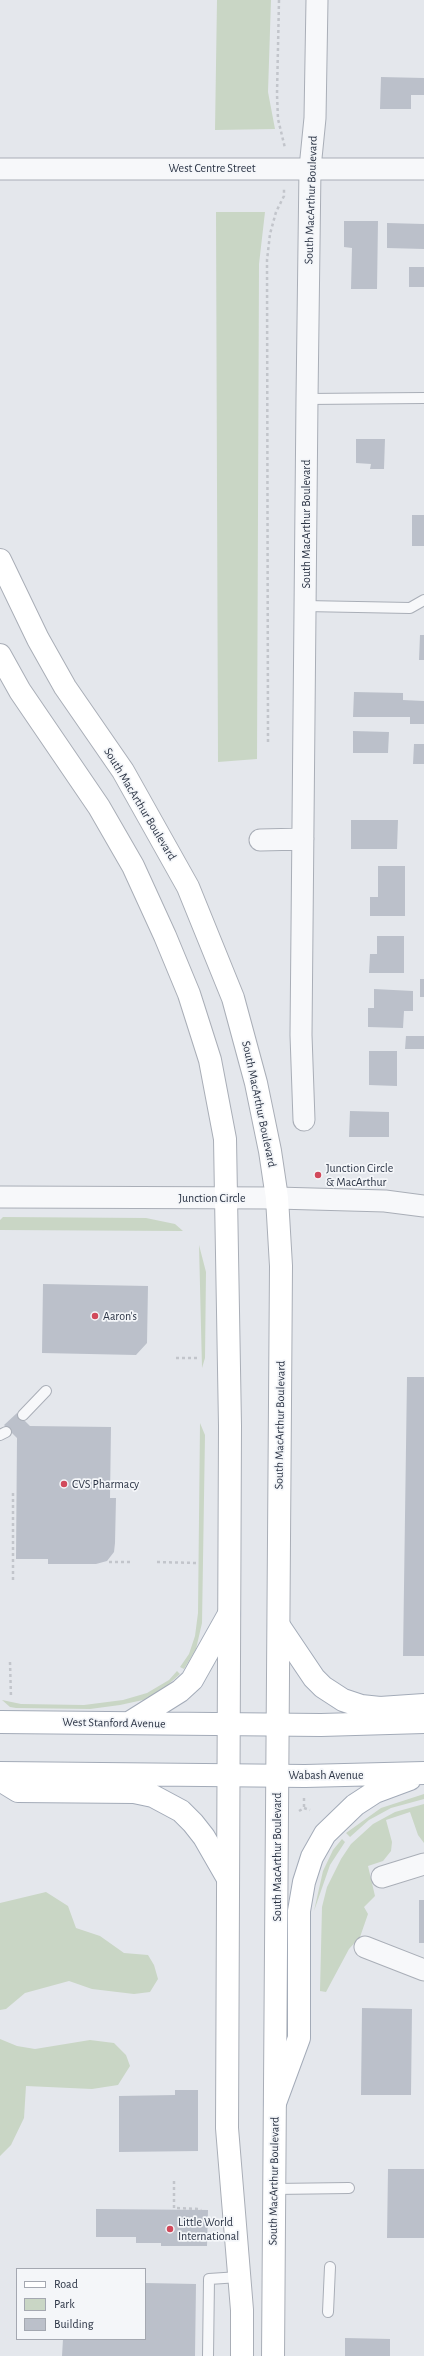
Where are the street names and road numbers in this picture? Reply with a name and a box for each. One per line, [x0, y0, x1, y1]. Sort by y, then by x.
street label: South MacArthur Boulevard [302, 135, 320, 265]
street label: West Centre Street [168, 161, 256, 175]
street label: South MacArthur Boulevard [299, 460, 313, 588]
street label: South MacArthur Boulevard [101, 745, 179, 863]
street label: South MacArthur Boulevard [239, 1040, 279, 1168]
street label: Junction Circle [178, 1191, 246, 1205]
street label: South MacArthur Boulevard [272, 1360, 288, 1490]
street label: West Stanford Avenue [62, 1715, 166, 1731]
street label: Wabash Avenue [289, 1768, 363, 1782]
street label: South MacArthur Boulevard [270, 1793, 284, 1921]
street label: South MacArthur Boulevard [266, 2116, 282, 2246]

